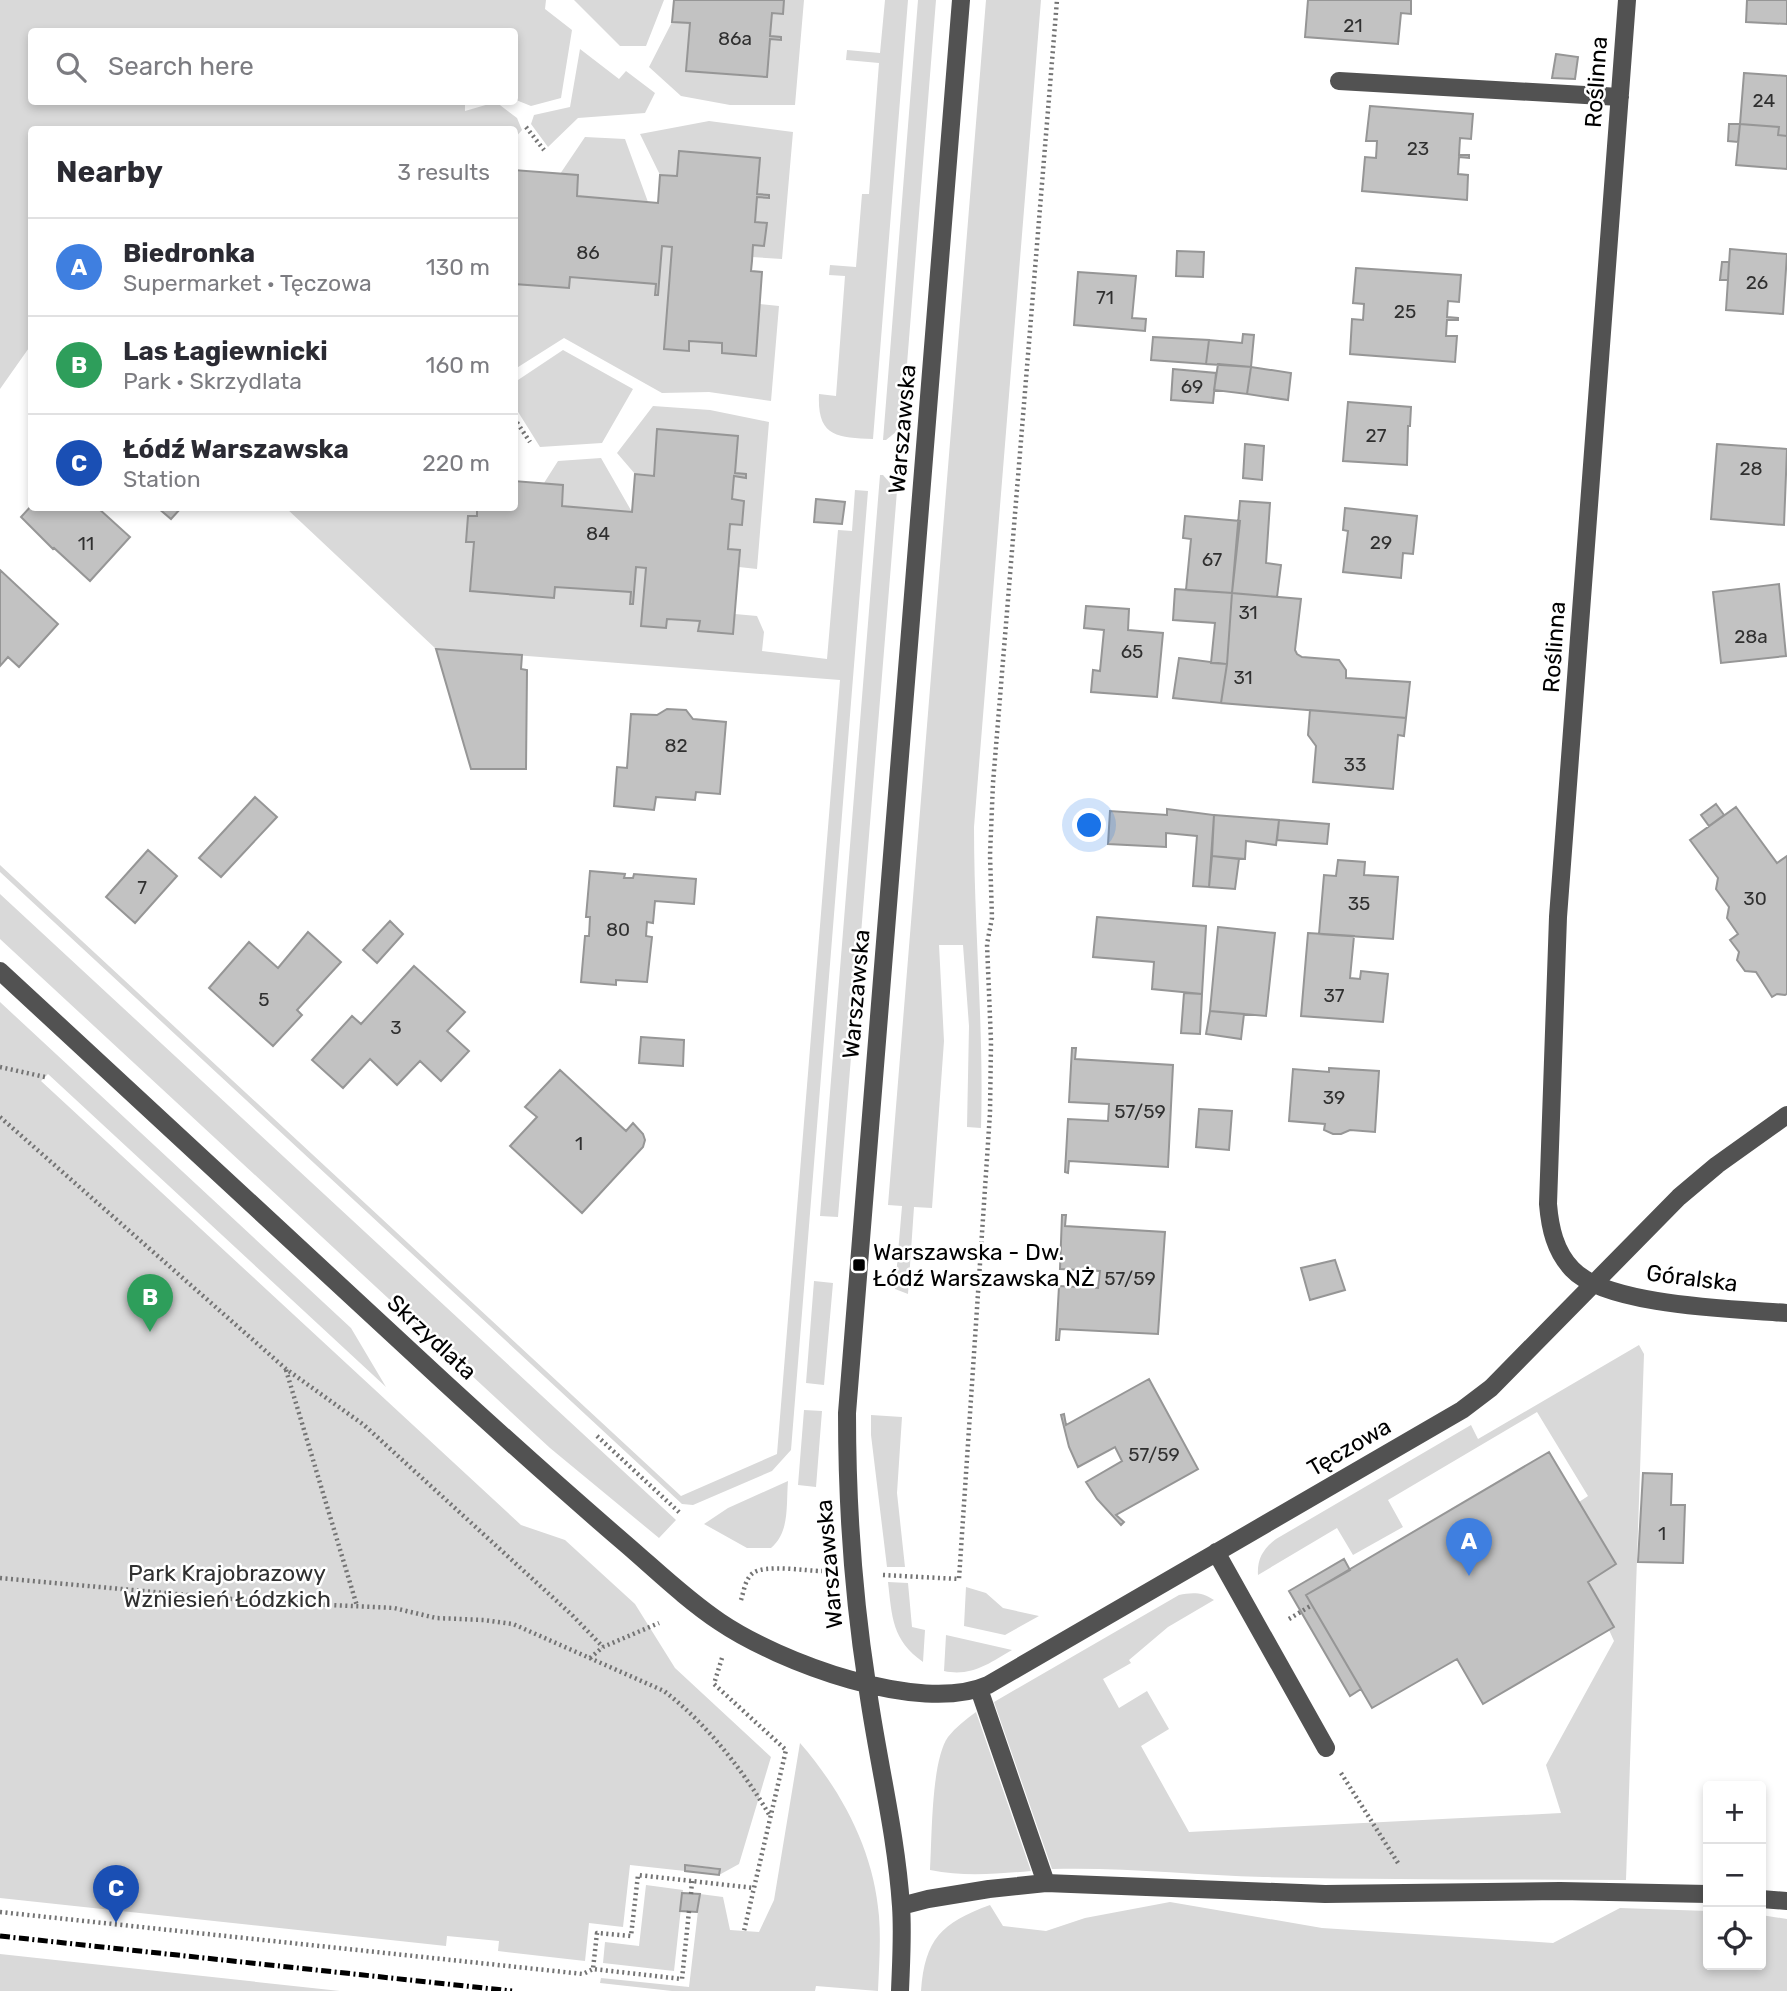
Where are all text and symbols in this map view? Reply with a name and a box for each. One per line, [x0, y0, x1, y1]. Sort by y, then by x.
house number: 21 [1343, 14, 1363, 37]
house number: 86a [718, 27, 752, 50]
search box [28, 28, 518, 105]
street label: Roślinna [1579, 35, 1613, 129]
icon: search [52, 48, 90, 86]
text: Search here [108, 51, 254, 82]
house number: 24 [1753, 89, 1776, 112]
house number: 23 [1407, 137, 1429, 160]
text: Nearby [56, 154, 163, 190]
text: 3 results [397, 158, 490, 186]
text: Biedronka [123, 238, 255, 269]
house number: 86 [576, 241, 600, 264]
text: A [71, 253, 87, 281]
text: 130 m [426, 253, 490, 281]
text: Supermarket · Tęczowa [123, 269, 372, 297]
house number: 26 [1746, 271, 1768, 294]
house number: 71 [1096, 286, 1114, 309]
house number: 25 [1394, 300, 1416, 323]
text: Las Łagiewnicki [123, 336, 328, 367]
text: B [71, 351, 87, 379]
text: 160 m [426, 351, 490, 379]
street label: Warszawska [882, 363, 922, 495]
text: Park · Skrzydlata [123, 367, 302, 395]
house number: 69 [1181, 375, 1203, 398]
house number: 27 [1366, 424, 1387, 447]
text: Łódź Warszawska [123, 434, 349, 465]
text: C [71, 449, 87, 477]
text: 220 m [422, 449, 490, 477]
house number: 28 [1739, 457, 1763, 480]
text: Station [123, 465, 201, 493]
house number: 84 [586, 522, 610, 545]
house number: 29 [1370, 531, 1392, 554]
house number: 11 [78, 532, 94, 555]
house number: 67 [1202, 548, 1223, 571]
street label: Roślinna [1537, 600, 1571, 694]
house number: 31 [1238, 601, 1258, 624]
house number: 28a [1734, 625, 1768, 648]
house number: 65 [1121, 640, 1143, 663]
house number: 31 [1233, 666, 1253, 689]
house number: 82 [664, 734, 688, 757]
house number: 33 [1344, 753, 1366, 776]
your location [1072, 808, 1106, 842]
house number: 7 [137, 876, 147, 899]
house number: 30 [1743, 887, 1767, 910]
house number: 35 [1348, 892, 1370, 915]
house number: 80 [606, 918, 630, 941]
street label: Warszawska [836, 928, 876, 1060]
house number: 37 [1323, 984, 1345, 1007]
house number: 5 [258, 988, 270, 1011]
house number: 3 [390, 1016, 402, 1039]
house number: 39 [1323, 1086, 1345, 1109]
house number: 57/59 [1114, 1100, 1166, 1123]
house number: 1 [575, 1132, 583, 1155]
place label: Warszawska - Dw. Łódź Warszawska NŻ [873, 1238, 1095, 1292]
marker: Warszawska - Dw. Łódź Warszawska NŻ [851, 1257, 867, 1273]
street label: Góralska [1645, 1259, 1739, 1297]
house number: 57/59 [1104, 1267, 1156, 1290]
pin: B [127, 1274, 173, 1332]
street label: Skrzydlata [381, 1288, 483, 1386]
street label: Tęczowa [1302, 1412, 1396, 1482]
house number: 57/59 [1128, 1443, 1180, 1466]
street label: Warszawska [809, 1498, 849, 1630]
pin: A [1446, 1518, 1492, 1576]
house number: 1 [1658, 1522, 1666, 1545]
park label: Park Krajobrazowy Wzniesień Łódzkich [123, 1559, 331, 1613]
map controls [1703, 1781, 1766, 1970]
button: + [1703, 1781, 1766, 1844]
button: − [1703, 1844, 1766, 1907]
pin: C [93, 1865, 139, 1923]
button: locate [1703, 1907, 1766, 1970]

